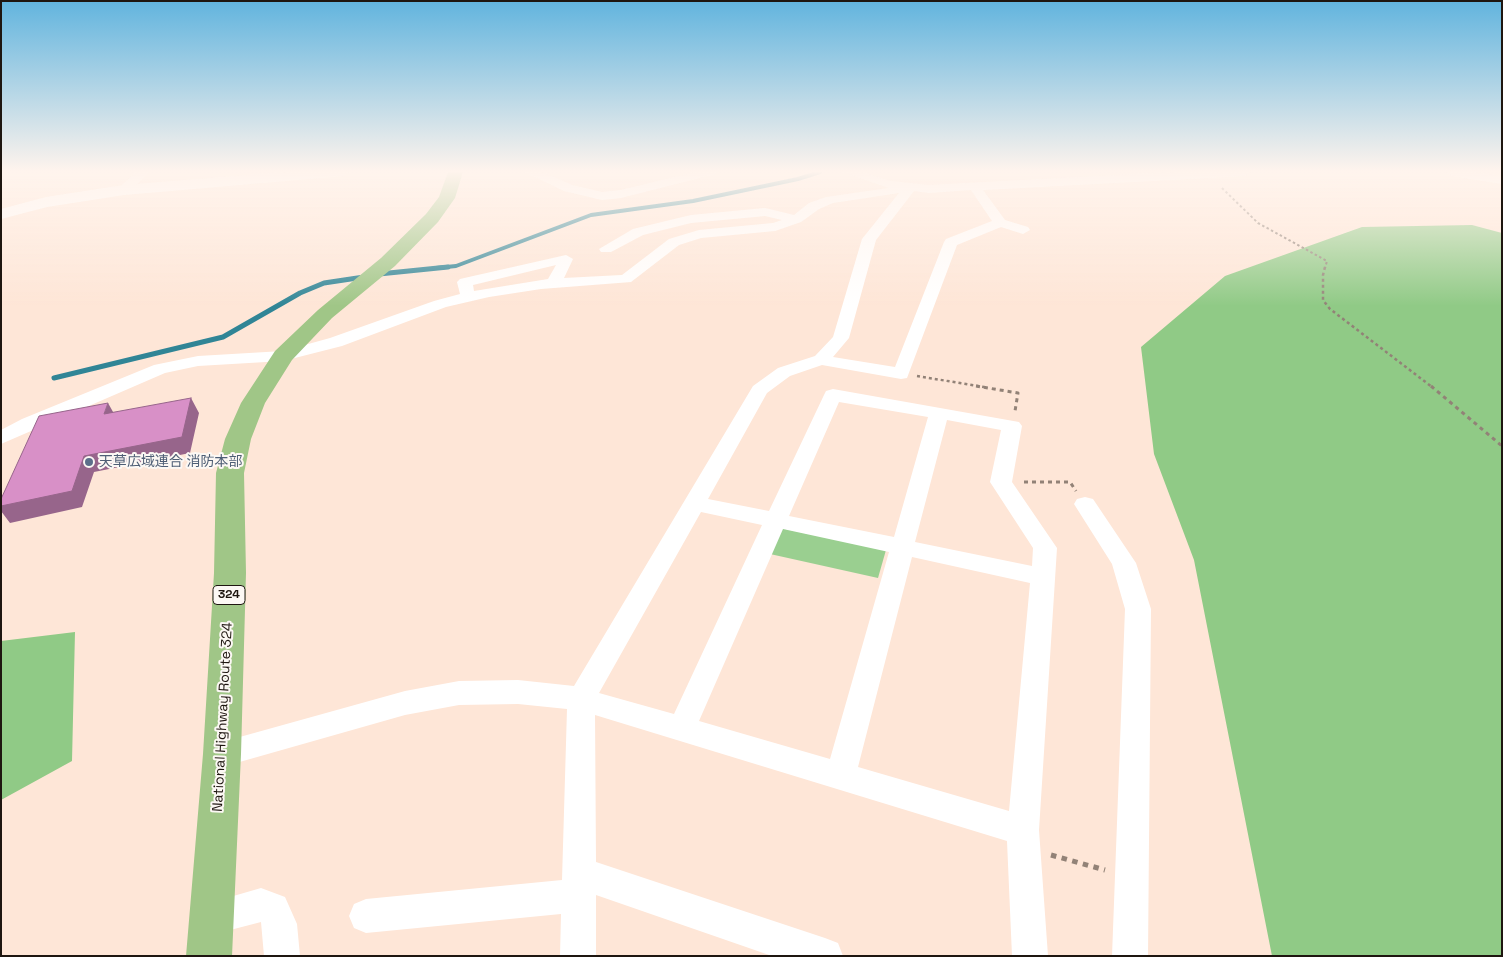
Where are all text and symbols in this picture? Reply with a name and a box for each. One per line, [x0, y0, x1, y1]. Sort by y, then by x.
place label: 天草広域連合 消防本部 [99, 454, 243, 470]
marker: 天草広域連合 消防本部 [83, 456, 95, 468]
road number: 324 [213, 586, 245, 604]
street label: National Highway Route 324 [210, 622, 236, 812]

